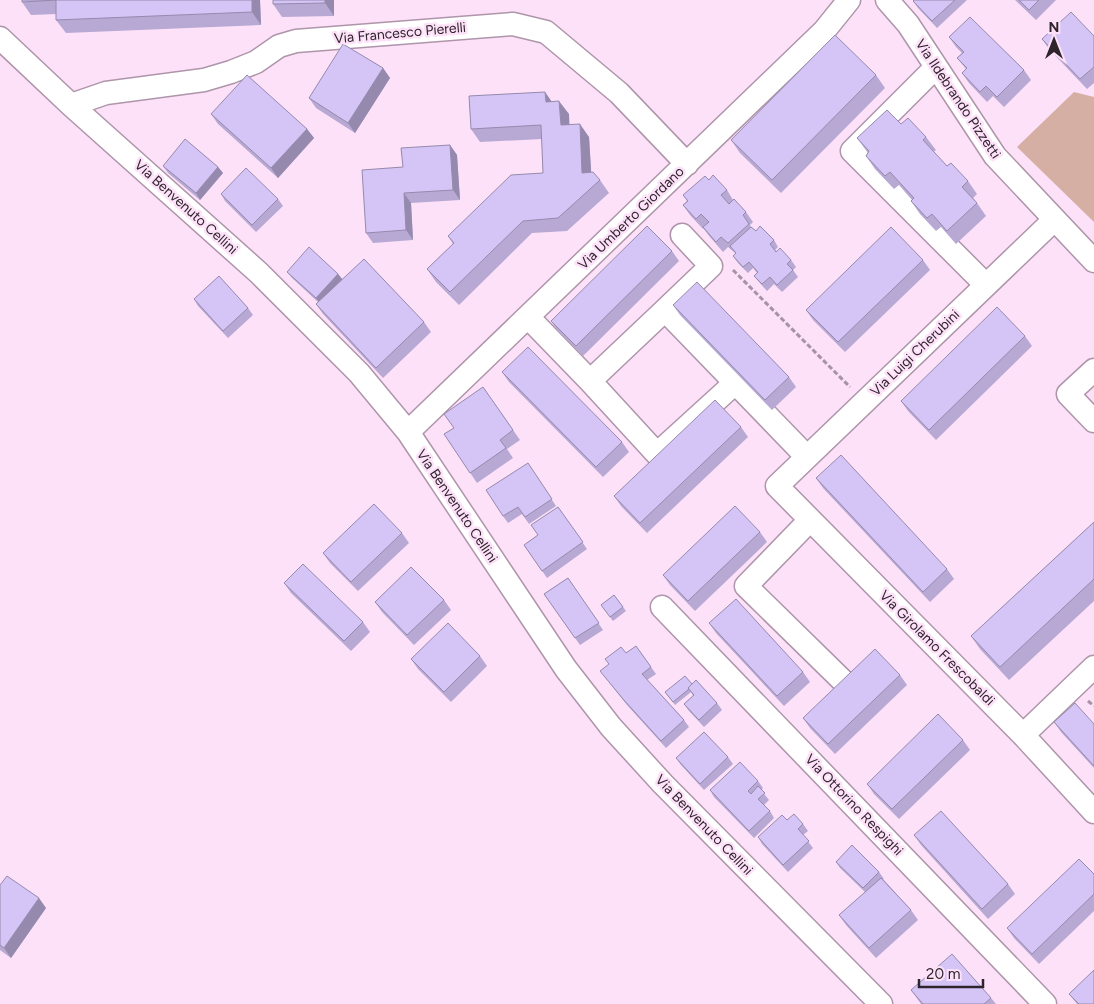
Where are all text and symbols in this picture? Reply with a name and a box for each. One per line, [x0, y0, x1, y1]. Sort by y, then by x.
north arrow [1029, 15, 1079, 65]
street label: Via Francesco Pierelli [333, 19, 467, 47]
text: N [1049, 19, 1059, 36]
street label: Via Ildebrando Pizzetti [912, 36, 1004, 162]
street label: Via Benvenuto Cellini [131, 156, 241, 258]
street label: Via Umberto Giordano [574, 163, 688, 273]
street label: Via Luigi Cherubini [867, 306, 963, 400]
street label: Via Benvenuto Cellini [413, 446, 501, 566]
street label: Via Girolamo Frescobaldi [876, 587, 998, 709]
street label: Via Ottorino Respighi [801, 751, 907, 859]
street label: Via Benvenuto Cellini [652, 771, 756, 879]
scale bar [919, 956, 983, 988]
text: 20 m [926, 965, 960, 983]

